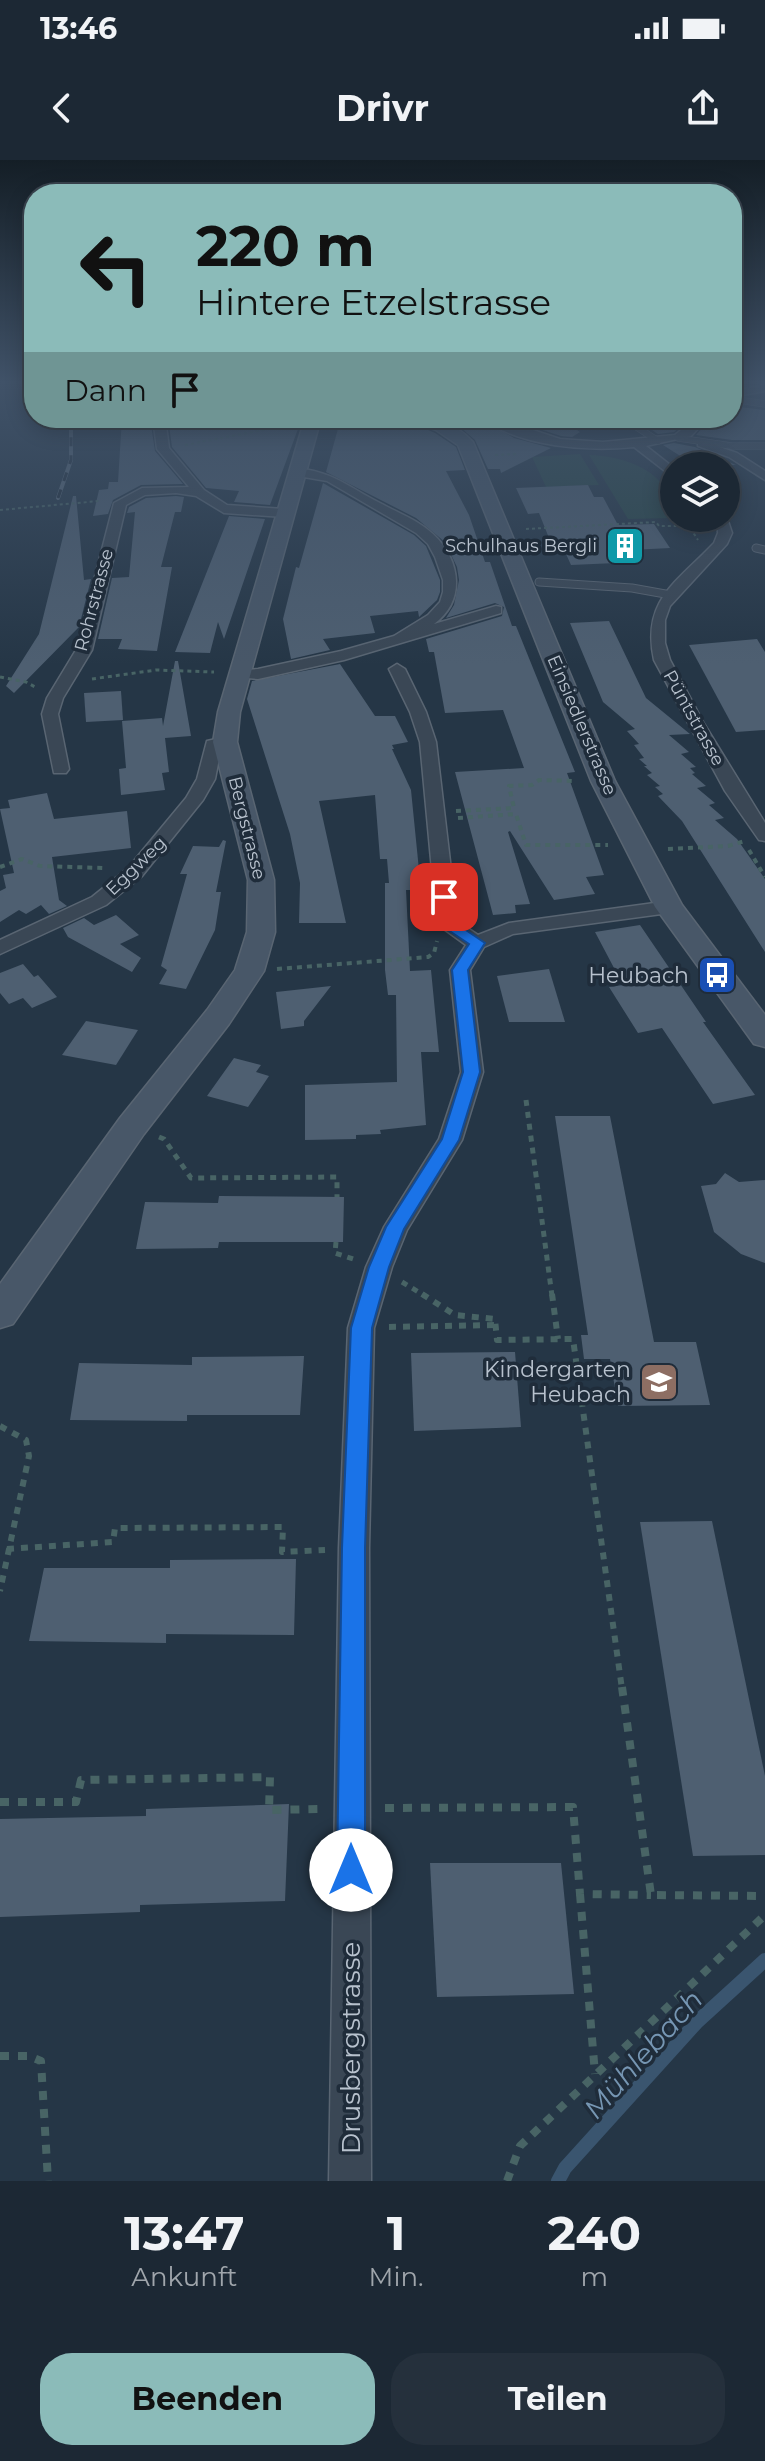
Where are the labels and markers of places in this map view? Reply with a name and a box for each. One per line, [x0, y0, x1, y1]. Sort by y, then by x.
building icon: Schulhaus Bergli [604, 525, 646, 567]
place label: Schulhaus Bergli [445, 535, 597, 557]
pin [410, 863, 478, 931]
bus stop icon: Heubach [696, 954, 738, 996]
place label: Heubach [588, 962, 689, 989]
place label: Kindergarten Heubach [484, 1356, 631, 1408]
school or university icon: Kindergarten Heubach [638, 1361, 680, 1403]

